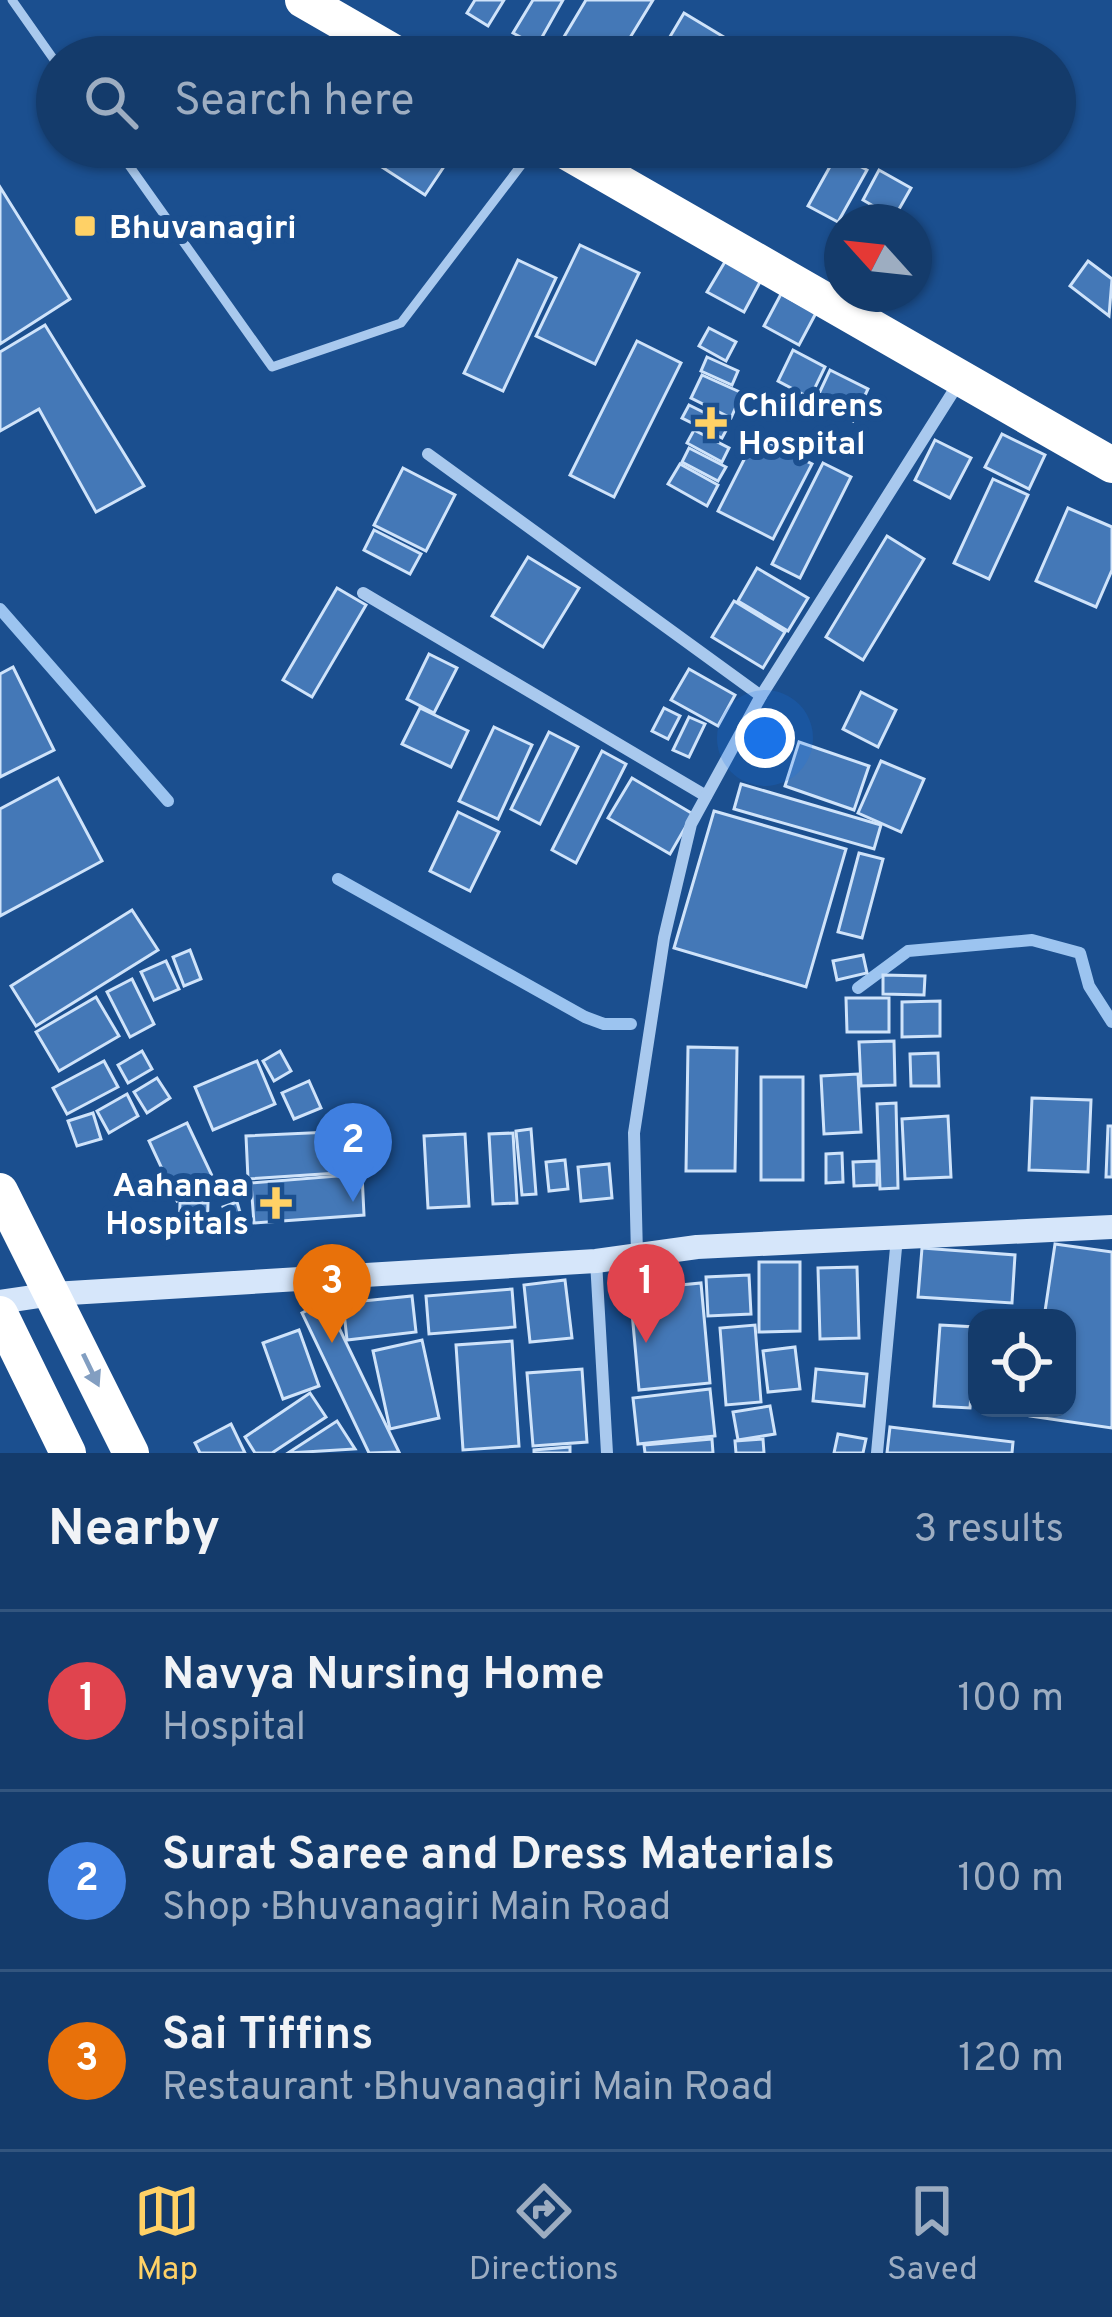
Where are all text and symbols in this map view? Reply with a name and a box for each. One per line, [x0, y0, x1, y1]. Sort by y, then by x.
search box [36, 36, 1076, 168]
icon: search [78, 69, 144, 135]
text: Search here [174, 74, 414, 131]
north arrow [824, 204, 932, 312]
place label: Bhuvanagiri [109, 209, 297, 251]
marker: Bhuvanagiri [72, 213, 98, 239]
place label: Childrens Hospital [738, 387, 884, 467]
marker: Childrens Hospital [695, 407, 727, 439]
your location [735, 708, 795, 768]
pin: 2 [314, 1103, 392, 1202]
place label: Aahanaa Hospitals [105, 1167, 249, 1247]
marker: Aahanaa Hospitals [260, 1187, 292, 1219]
pin: 3 [293, 1244, 371, 1343]
pin: 1 [607, 1244, 685, 1343]
map controls [968, 1309, 1076, 1417]
button: locate [968, 1309, 1076, 1417]
one-way arrow [80, 1353, 100, 1387]
text: Nearby [48, 1499, 220, 1564]
text: 3 results [914, 1507, 1064, 1556]
text: Navya Nursing Home [162, 1648, 605, 1705]
text: 1 [79, 1676, 95, 1725]
text: 100 m [957, 1676, 1064, 1725]
text: Hospital [162, 1705, 306, 1754]
text: Surat Saree and Dress Materials [162, 1828, 835, 1885]
text: 2 [75, 1856, 99, 1905]
text: 100 m [957, 1856, 1064, 1905]
text: Shop · Bhuvanagiri Main Road [162, 1885, 671, 1934]
text: Sai Tiffins [162, 2008, 373, 2065]
text: 3 [75, 2036, 99, 2085]
text: 120 m [958, 2036, 1064, 2085]
text: Restaurant · Bhuvanagiri Main Road [162, 2065, 774, 2114]
tab: Map [134, 2178, 200, 2292]
tab: Directions [469, 2178, 619, 2292]
tab: Saved [887, 2178, 978, 2292]

